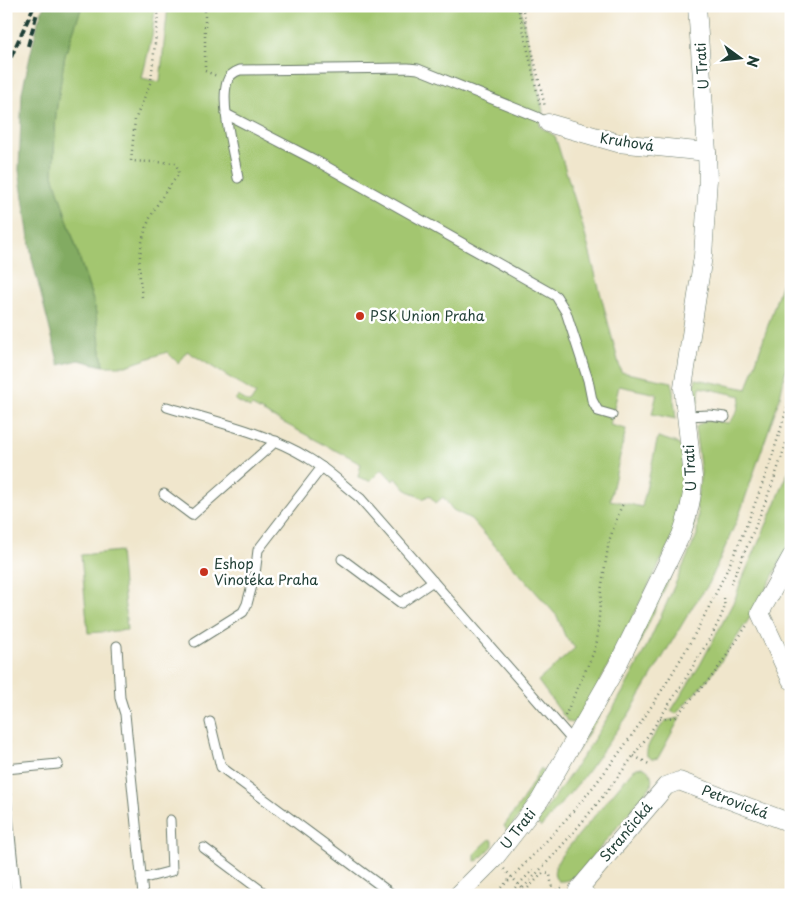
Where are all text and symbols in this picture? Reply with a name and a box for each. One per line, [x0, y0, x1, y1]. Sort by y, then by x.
north arrow [714, 32, 764, 82]
street label: U Trati [689, 42, 714, 90]
text: N [741, 53, 765, 70]
street label: Kruhová [598, 127, 656, 156]
place label: PSK Union Praha [370, 305, 485, 326]
marker: PSK Union Praha [354, 310, 366, 322]
street label: U Trati [678, 444, 701, 492]
place label: Eshop Vinotéka Praha [214, 553, 318, 590]
marker: Eshop Vinotéka Praha [198, 566, 210, 578]
street label: Petrovická [699, 779, 772, 824]
street label: Strančická [594, 797, 657, 866]
street label: U Trati [495, 804, 540, 854]

